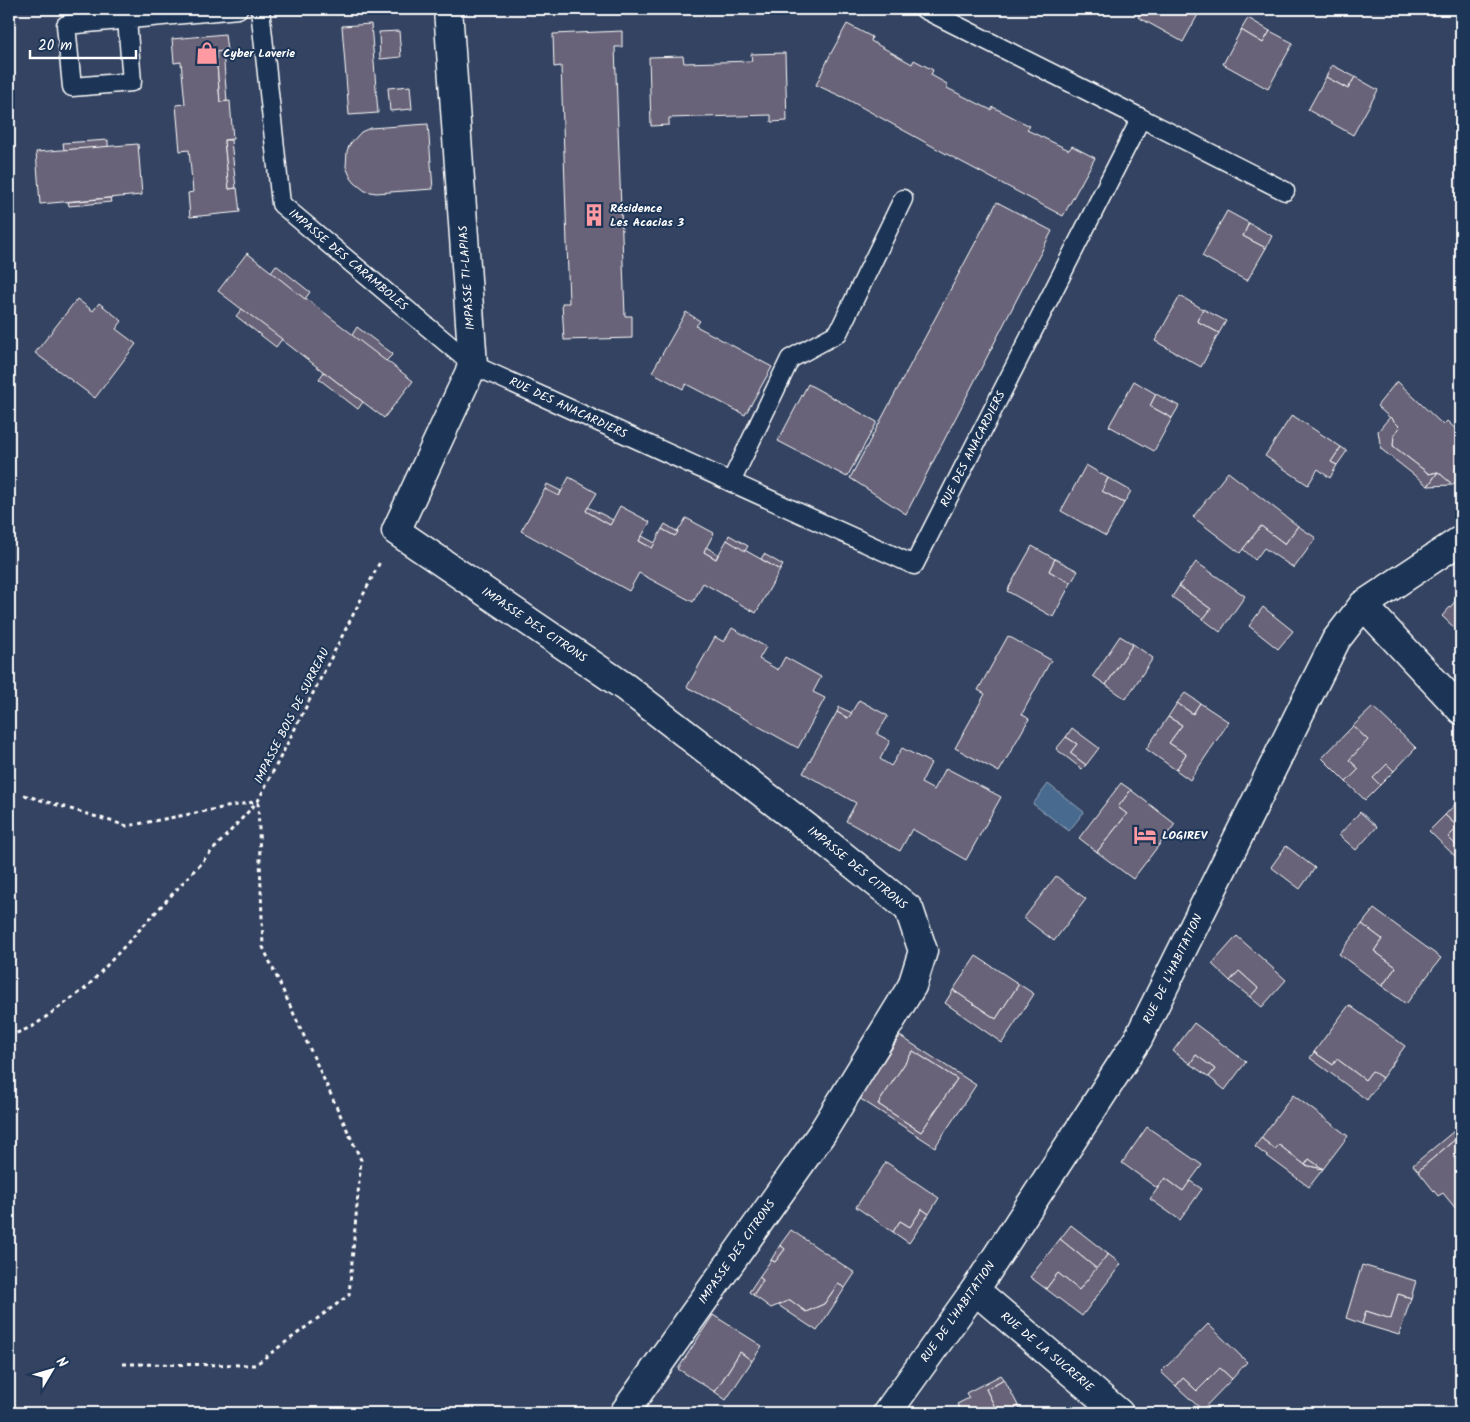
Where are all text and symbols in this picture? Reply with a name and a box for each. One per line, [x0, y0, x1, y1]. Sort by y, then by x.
scale bar [30, 28, 136, 60]
text: 20 m [38, 34, 72, 58]
shop icon: Cyber Laverie [194, 40, 220, 66]
place label: Cyber Laverie [223, 44, 295, 63]
place label: Résidence Les Acacias 3 [610, 199, 685, 232]
building icon: Résidence Les Acacias 3 [581, 202, 607, 228]
street label: IMPASSE DES CARAMBOLES [284, 204, 412, 316]
street label: IMPASSE TI-LAPIAS [454, 224, 480, 331]
street label: RUE DES ANACARDIERS [506, 372, 631, 444]
street label: RUE DES ANACARDIERS [935, 387, 1011, 510]
street label: IMPASSE DES CITRONS [477, 583, 591, 668]
street label: IMPASSE BOIS DE SURREAU [249, 645, 335, 787]
street label: IMPASSE DES CITRONS [803, 822, 912, 915]
hotel icon: LOGIREV [1132, 822, 1158, 848]
place label: LOGIREV [1162, 826, 1209, 845]
street label: RUE DE L'HABITATION [1138, 911, 1208, 1027]
street label: IMPASSE DES CITRONS [694, 1195, 781, 1308]
street label: RUE DE L'HABITATION [916, 1257, 1000, 1367]
street label: RUE DE LA SUCRERIE [996, 1307, 1099, 1397]
north arrow [28, 1344, 78, 1394]
text: N [50, 1352, 73, 1373]

